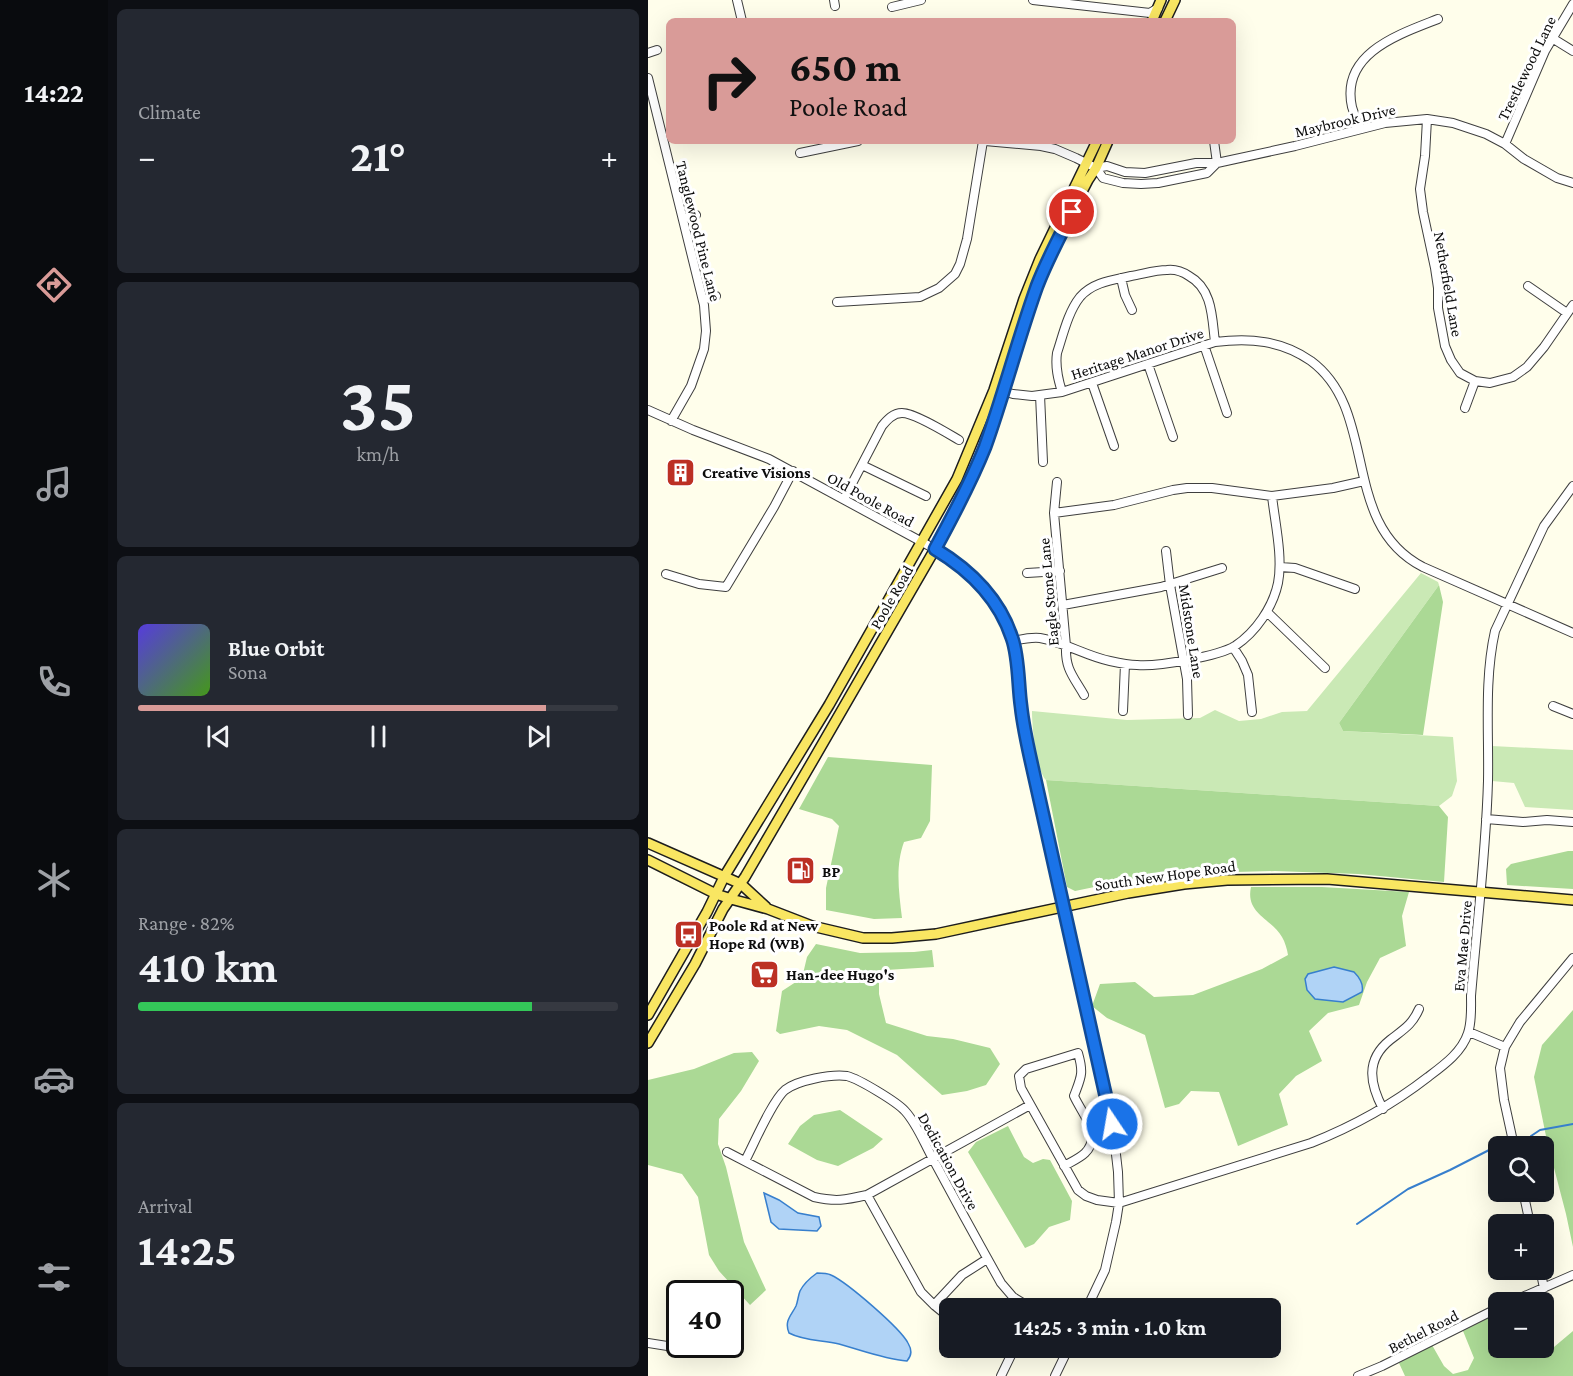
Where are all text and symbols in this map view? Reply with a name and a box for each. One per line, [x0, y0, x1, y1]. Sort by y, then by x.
street label: Trestlewood Lane [1494, 13, 1559, 123]
icon: right [690, 42, 768, 120]
text: 650 m [789, 43, 901, 90]
text: 14:22 [24, 78, 84, 108]
text: Poole Road [789, 92, 908, 122]
text: Climate [138, 101, 201, 123]
street label: Maybrook Drive [1293, 101, 1397, 141]
text: 21° [350, 131, 406, 181]
text: − [138, 138, 155, 175]
text: + [601, 138, 618, 175]
street label: Tanglewood Pine Lane [672, 159, 724, 303]
pin [1046, 186, 1097, 237]
icon: arrive [1055, 195, 1088, 228]
street label: Netherfield Lane [1431, 230, 1466, 338]
icon: directions [33, 264, 75, 306]
street label: Heritage Manor Drive [1069, 324, 1206, 384]
text: 35 [340, 360, 416, 447]
text: km/h [356, 443, 400, 465]
building icon: Creative Visions [665, 456, 697, 488]
icon: music [33, 463, 75, 505]
place label: Creative Visions [702, 464, 811, 481]
street label: Old Poole Road [824, 469, 918, 531]
street label: Eagle Stone Lane [1035, 537, 1063, 647]
street label: Poole Road [867, 562, 917, 632]
street label: Midstone Lane [1176, 583, 1207, 679]
text: Blue Orbit [228, 636, 324, 661]
icon: phone [33, 661, 75, 703]
text: Sona [228, 661, 267, 683]
icon: previous [202, 720, 235, 753]
icon: pause [362, 720, 395, 753]
icon: next [522, 720, 555, 753]
fuel station icon: BP [785, 855, 817, 887]
street label: South New Hope Road [1093, 857, 1237, 895]
icon: climate [33, 859, 75, 901]
place label: BP [822, 863, 840, 880]
street label: Eva Mae Drive [1450, 900, 1475, 992]
text: Range · 82% [138, 912, 235, 934]
place label: Poole Rd at New Hope Rd (WB) [709, 917, 818, 953]
bus stop icon: Poole Rd at New Hope Rd (WB) [672, 918, 704, 950]
text: 410 km [138, 942, 278, 992]
supermarket icon: Han-dee Hugo's [749, 958, 781, 990]
place label: Han-dee Hugo's [786, 966, 895, 983]
icon: car [33, 1058, 75, 1100]
position arrow [1080, 1092, 1144, 1156]
street label: Dedication Drive [915, 1110, 982, 1213]
map controls [1488, 1136, 1554, 1358]
button: search [1488, 1136, 1554, 1202]
text: Arrival [138, 1195, 192, 1217]
button: + [1488, 1214, 1554, 1280]
text: 14:25 [138, 1225, 237, 1275]
icon: filters [33, 1256, 75, 1298]
speed limit sign: 40 [666, 1280, 744, 1358]
button: − [1488, 1292, 1554, 1358]
street label: Bethel Road [1385, 1306, 1462, 1356]
text: 14:25 · 3 min · 1.0 km [1014, 1315, 1206, 1340]

